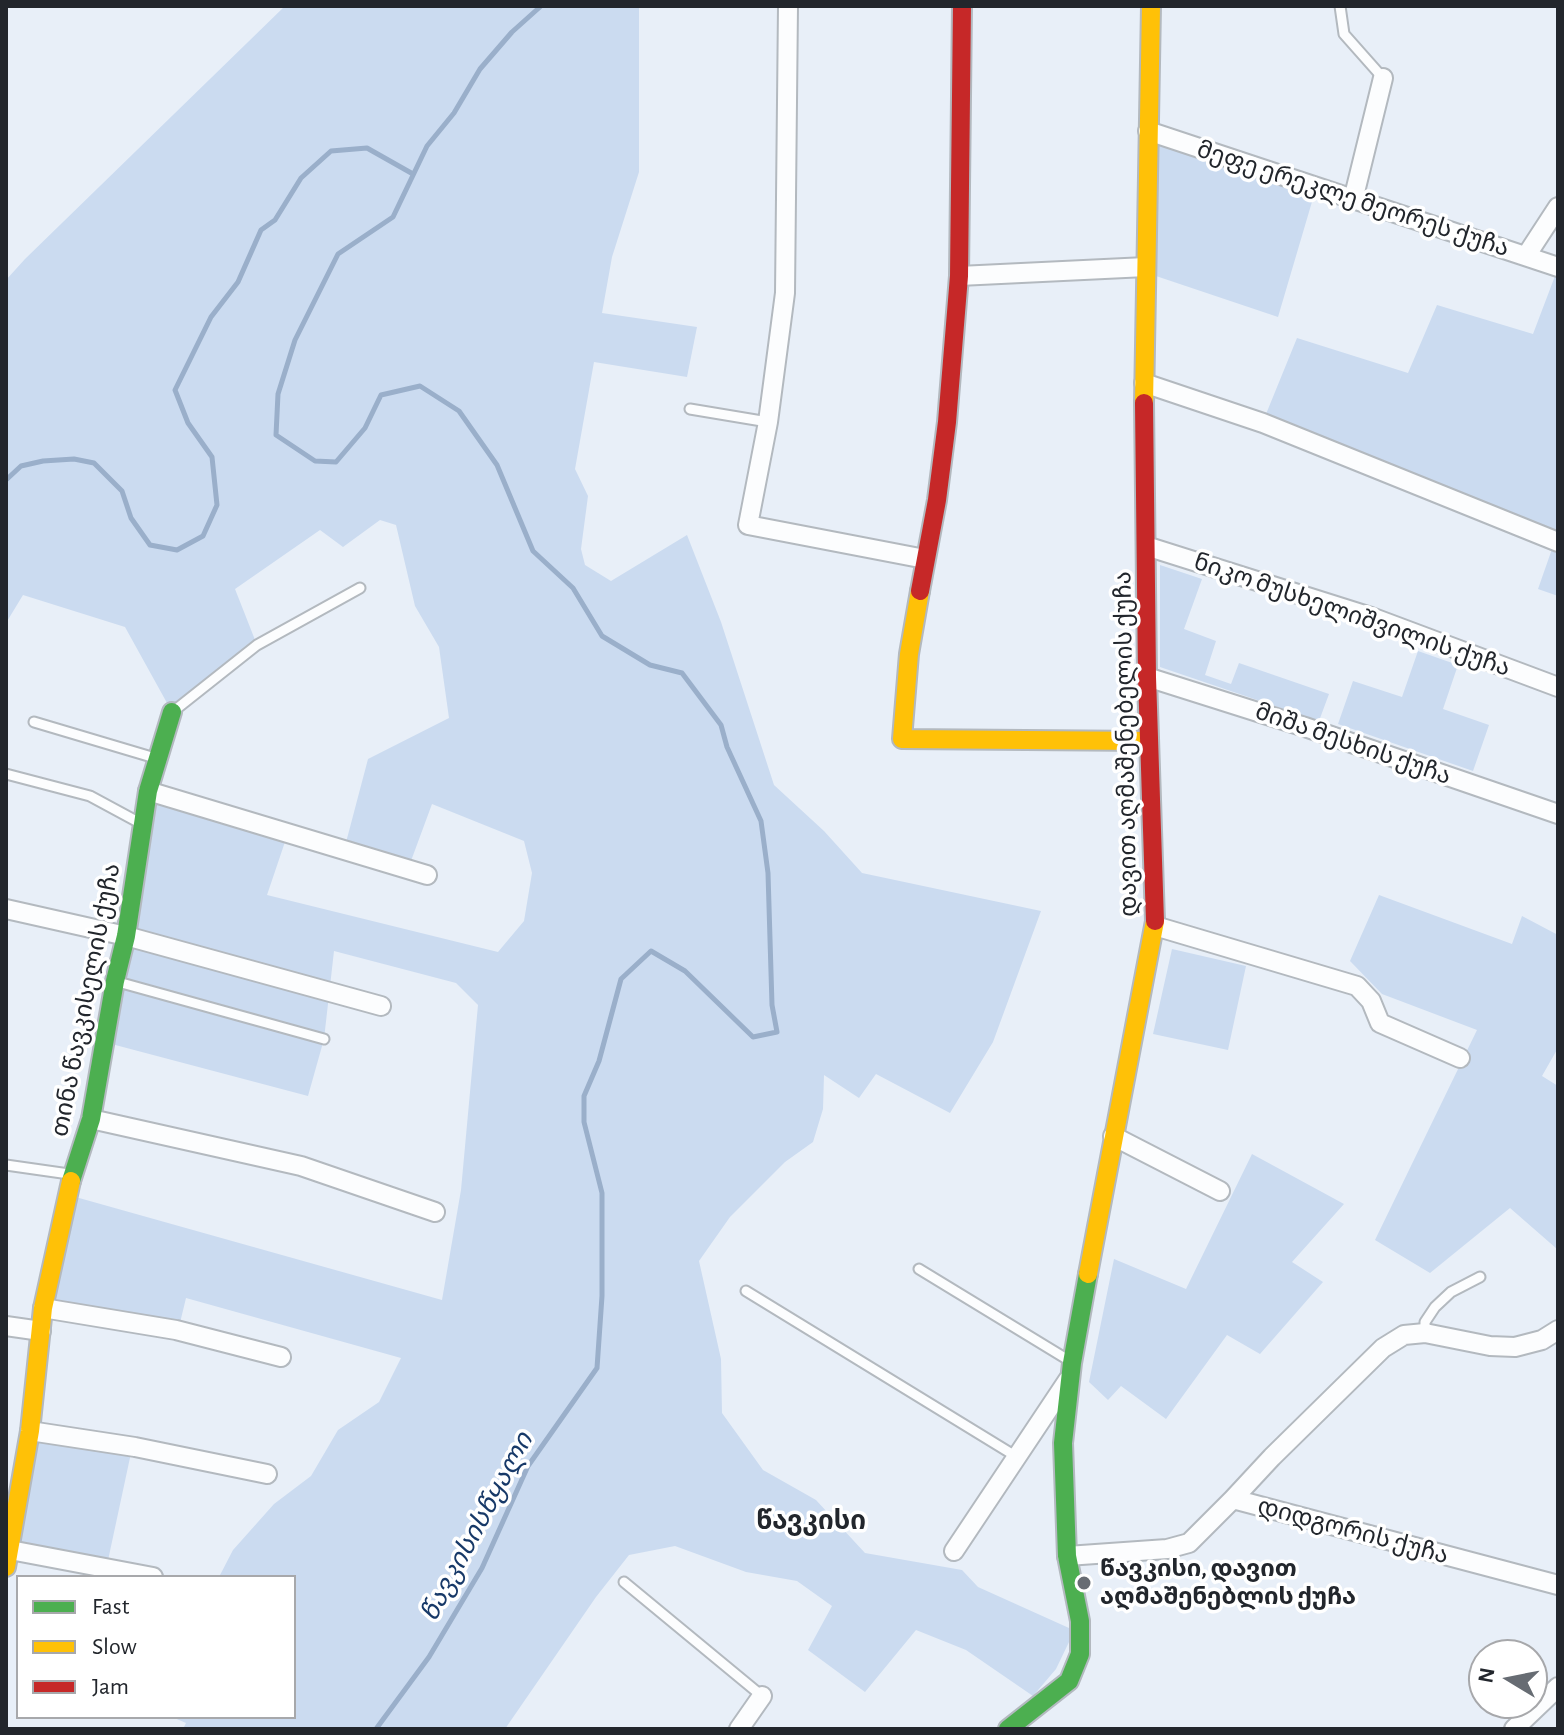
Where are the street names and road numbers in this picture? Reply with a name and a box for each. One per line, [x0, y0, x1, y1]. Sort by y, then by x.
street label: მეფე ერეკლე მეორეს ქუჩა [1193, 135, 1513, 263]
street label: ნიკო მუსხელიშვილის ქუჩა [1190, 547, 1514, 683]
street label: დავით აღმაშენებელის ქუჩა [1109, 571, 1143, 917]
street label: მიშა მესხის ქუჩა [1251, 697, 1455, 791]
street label: თინა წავკისელის ქუჩა [45, 861, 127, 1139]
street label: დიდგორის ქუჩა [1254, 1492, 1452, 1570]

